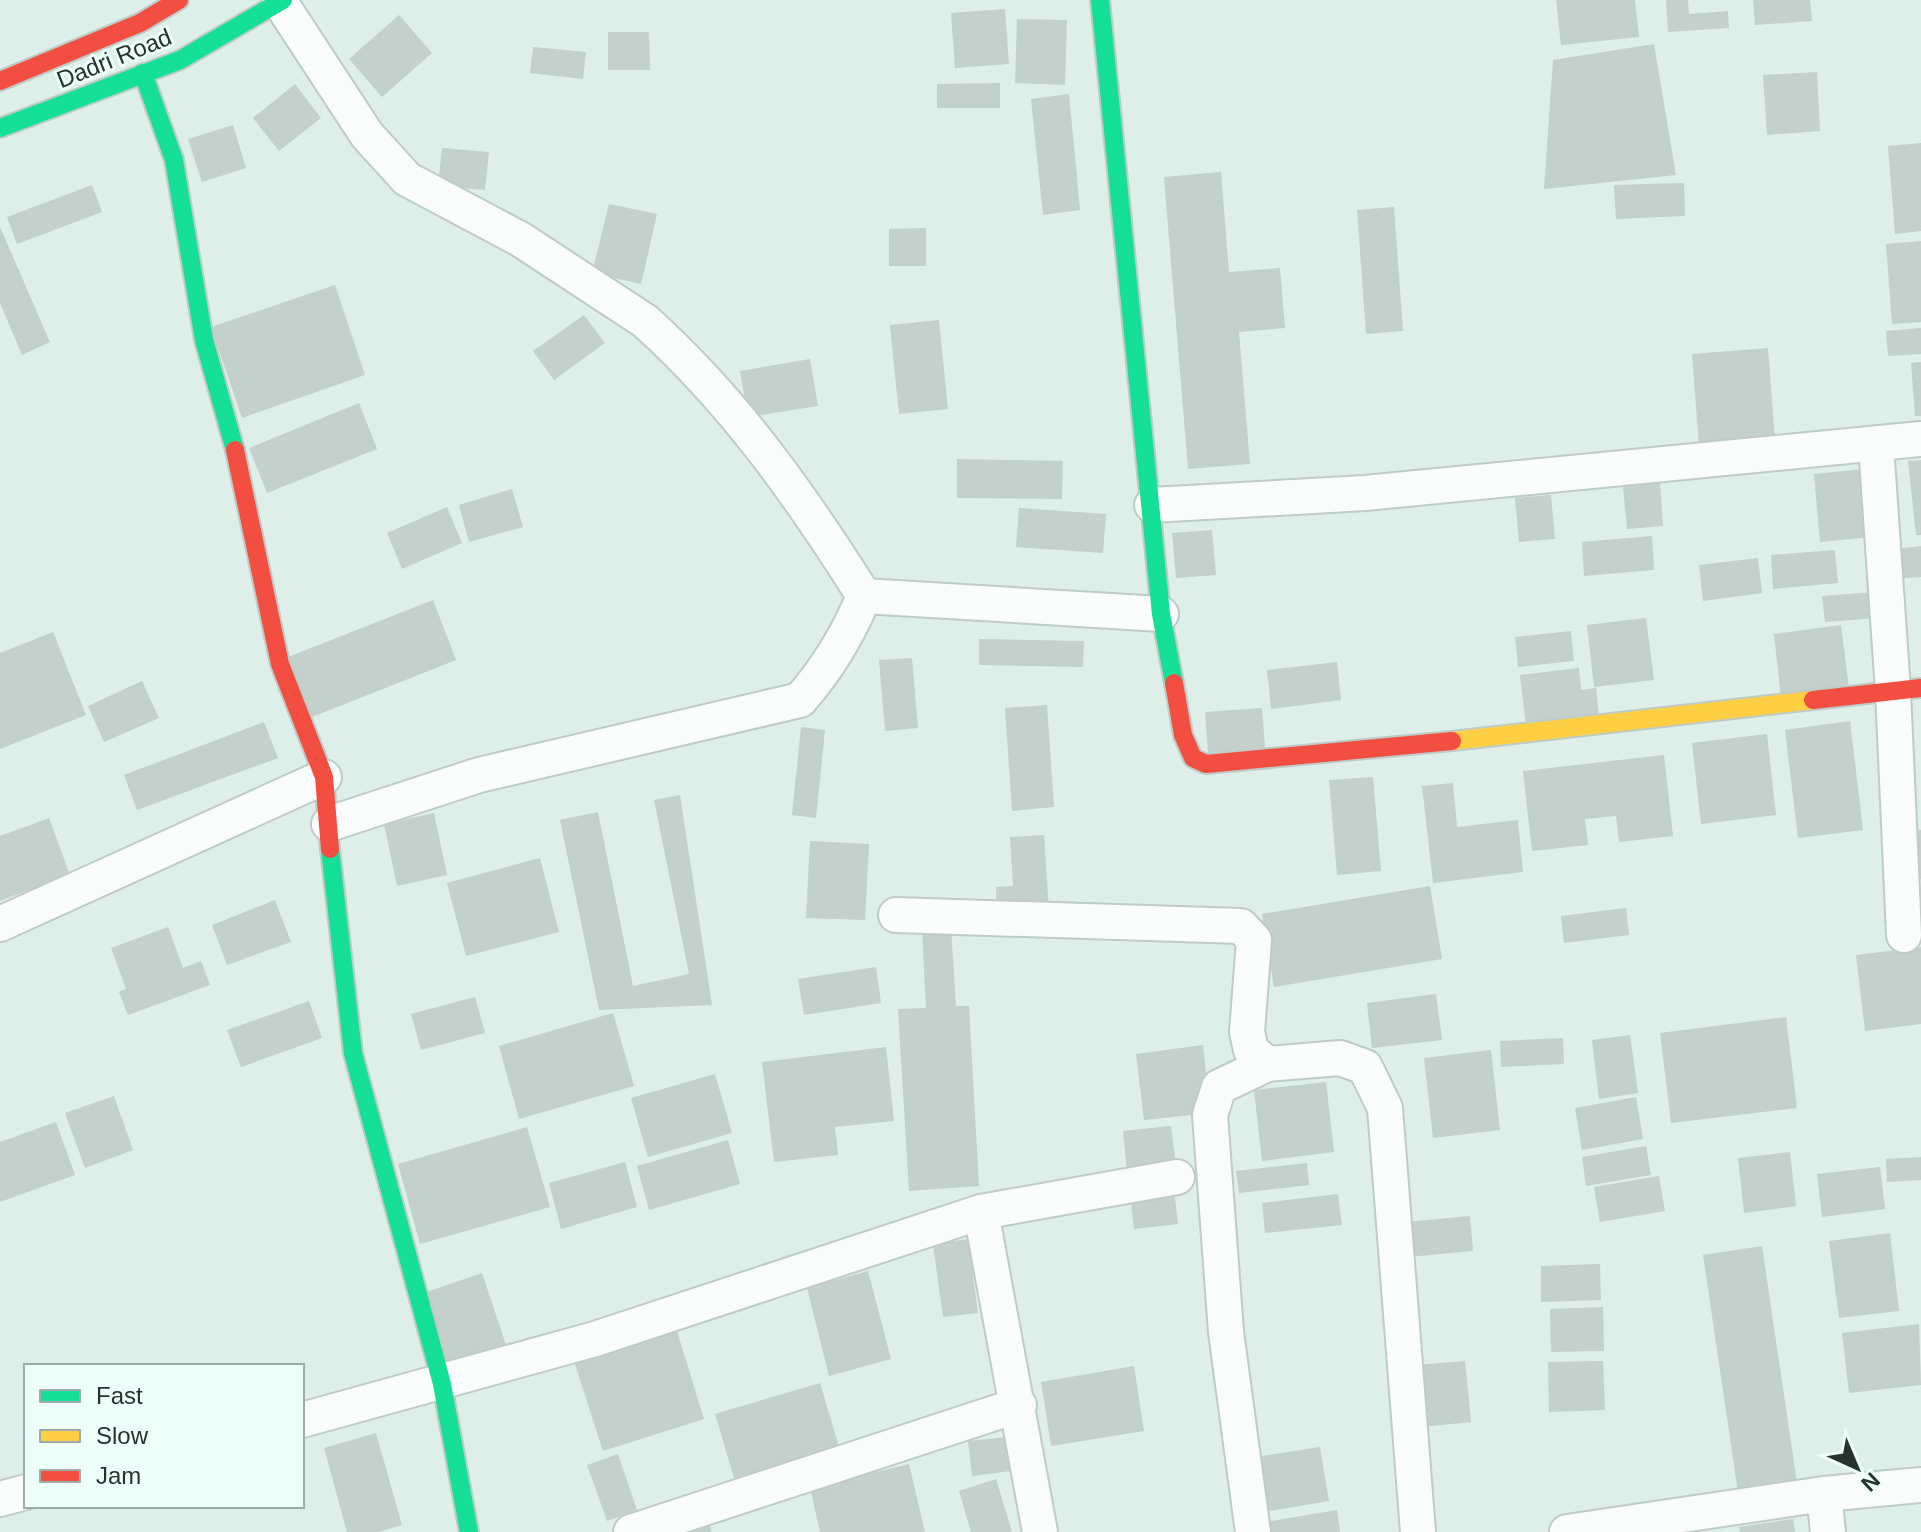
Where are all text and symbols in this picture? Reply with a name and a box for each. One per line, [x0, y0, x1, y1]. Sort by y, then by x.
street label: Dadri Road [53, 23, 175, 93]
legend [24, 1364, 304, 1508]
text: Fast [96, 1382, 143, 1409]
text: Slow [96, 1422, 149, 1449]
north arrow [1817, 1428, 1897, 1508]
text: Jam [96, 1462, 141, 1489]
text: N [1856, 1468, 1885, 1497]

